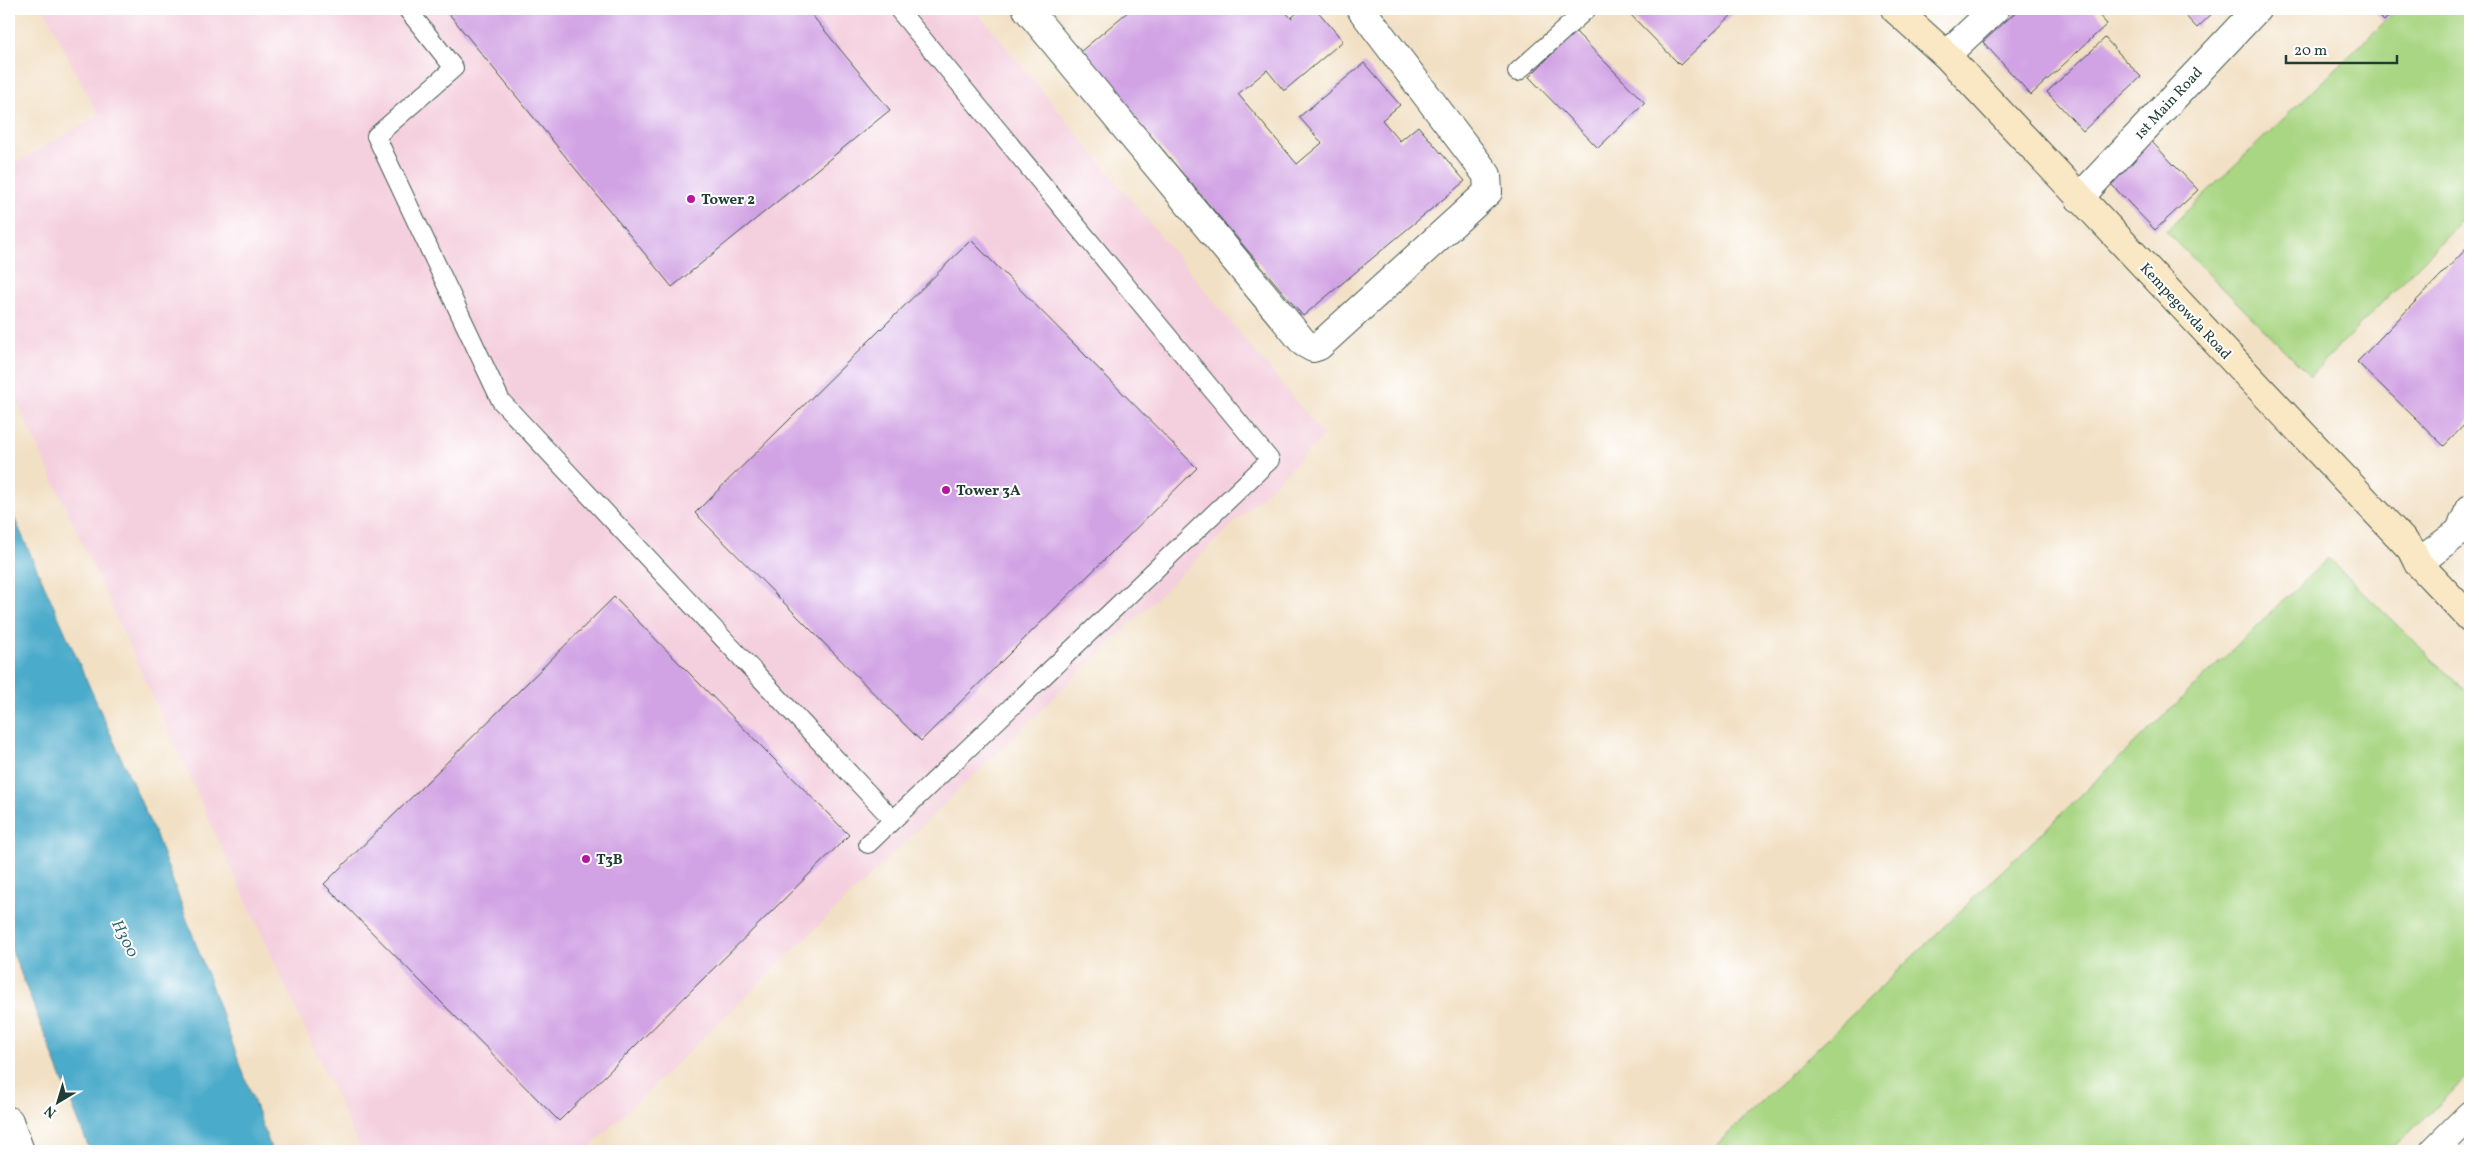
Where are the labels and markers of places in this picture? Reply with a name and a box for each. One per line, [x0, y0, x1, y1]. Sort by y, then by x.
place label: Tower 2 [701, 190, 755, 211]
marker: Tower 2 [685, 193, 697, 205]
place label: Tower 3A [956, 481, 1021, 502]
marker: Tower 3A [940, 484, 952, 496]
place label: T3B [596, 850, 623, 871]
marker: T3B [580, 853, 592, 865]

